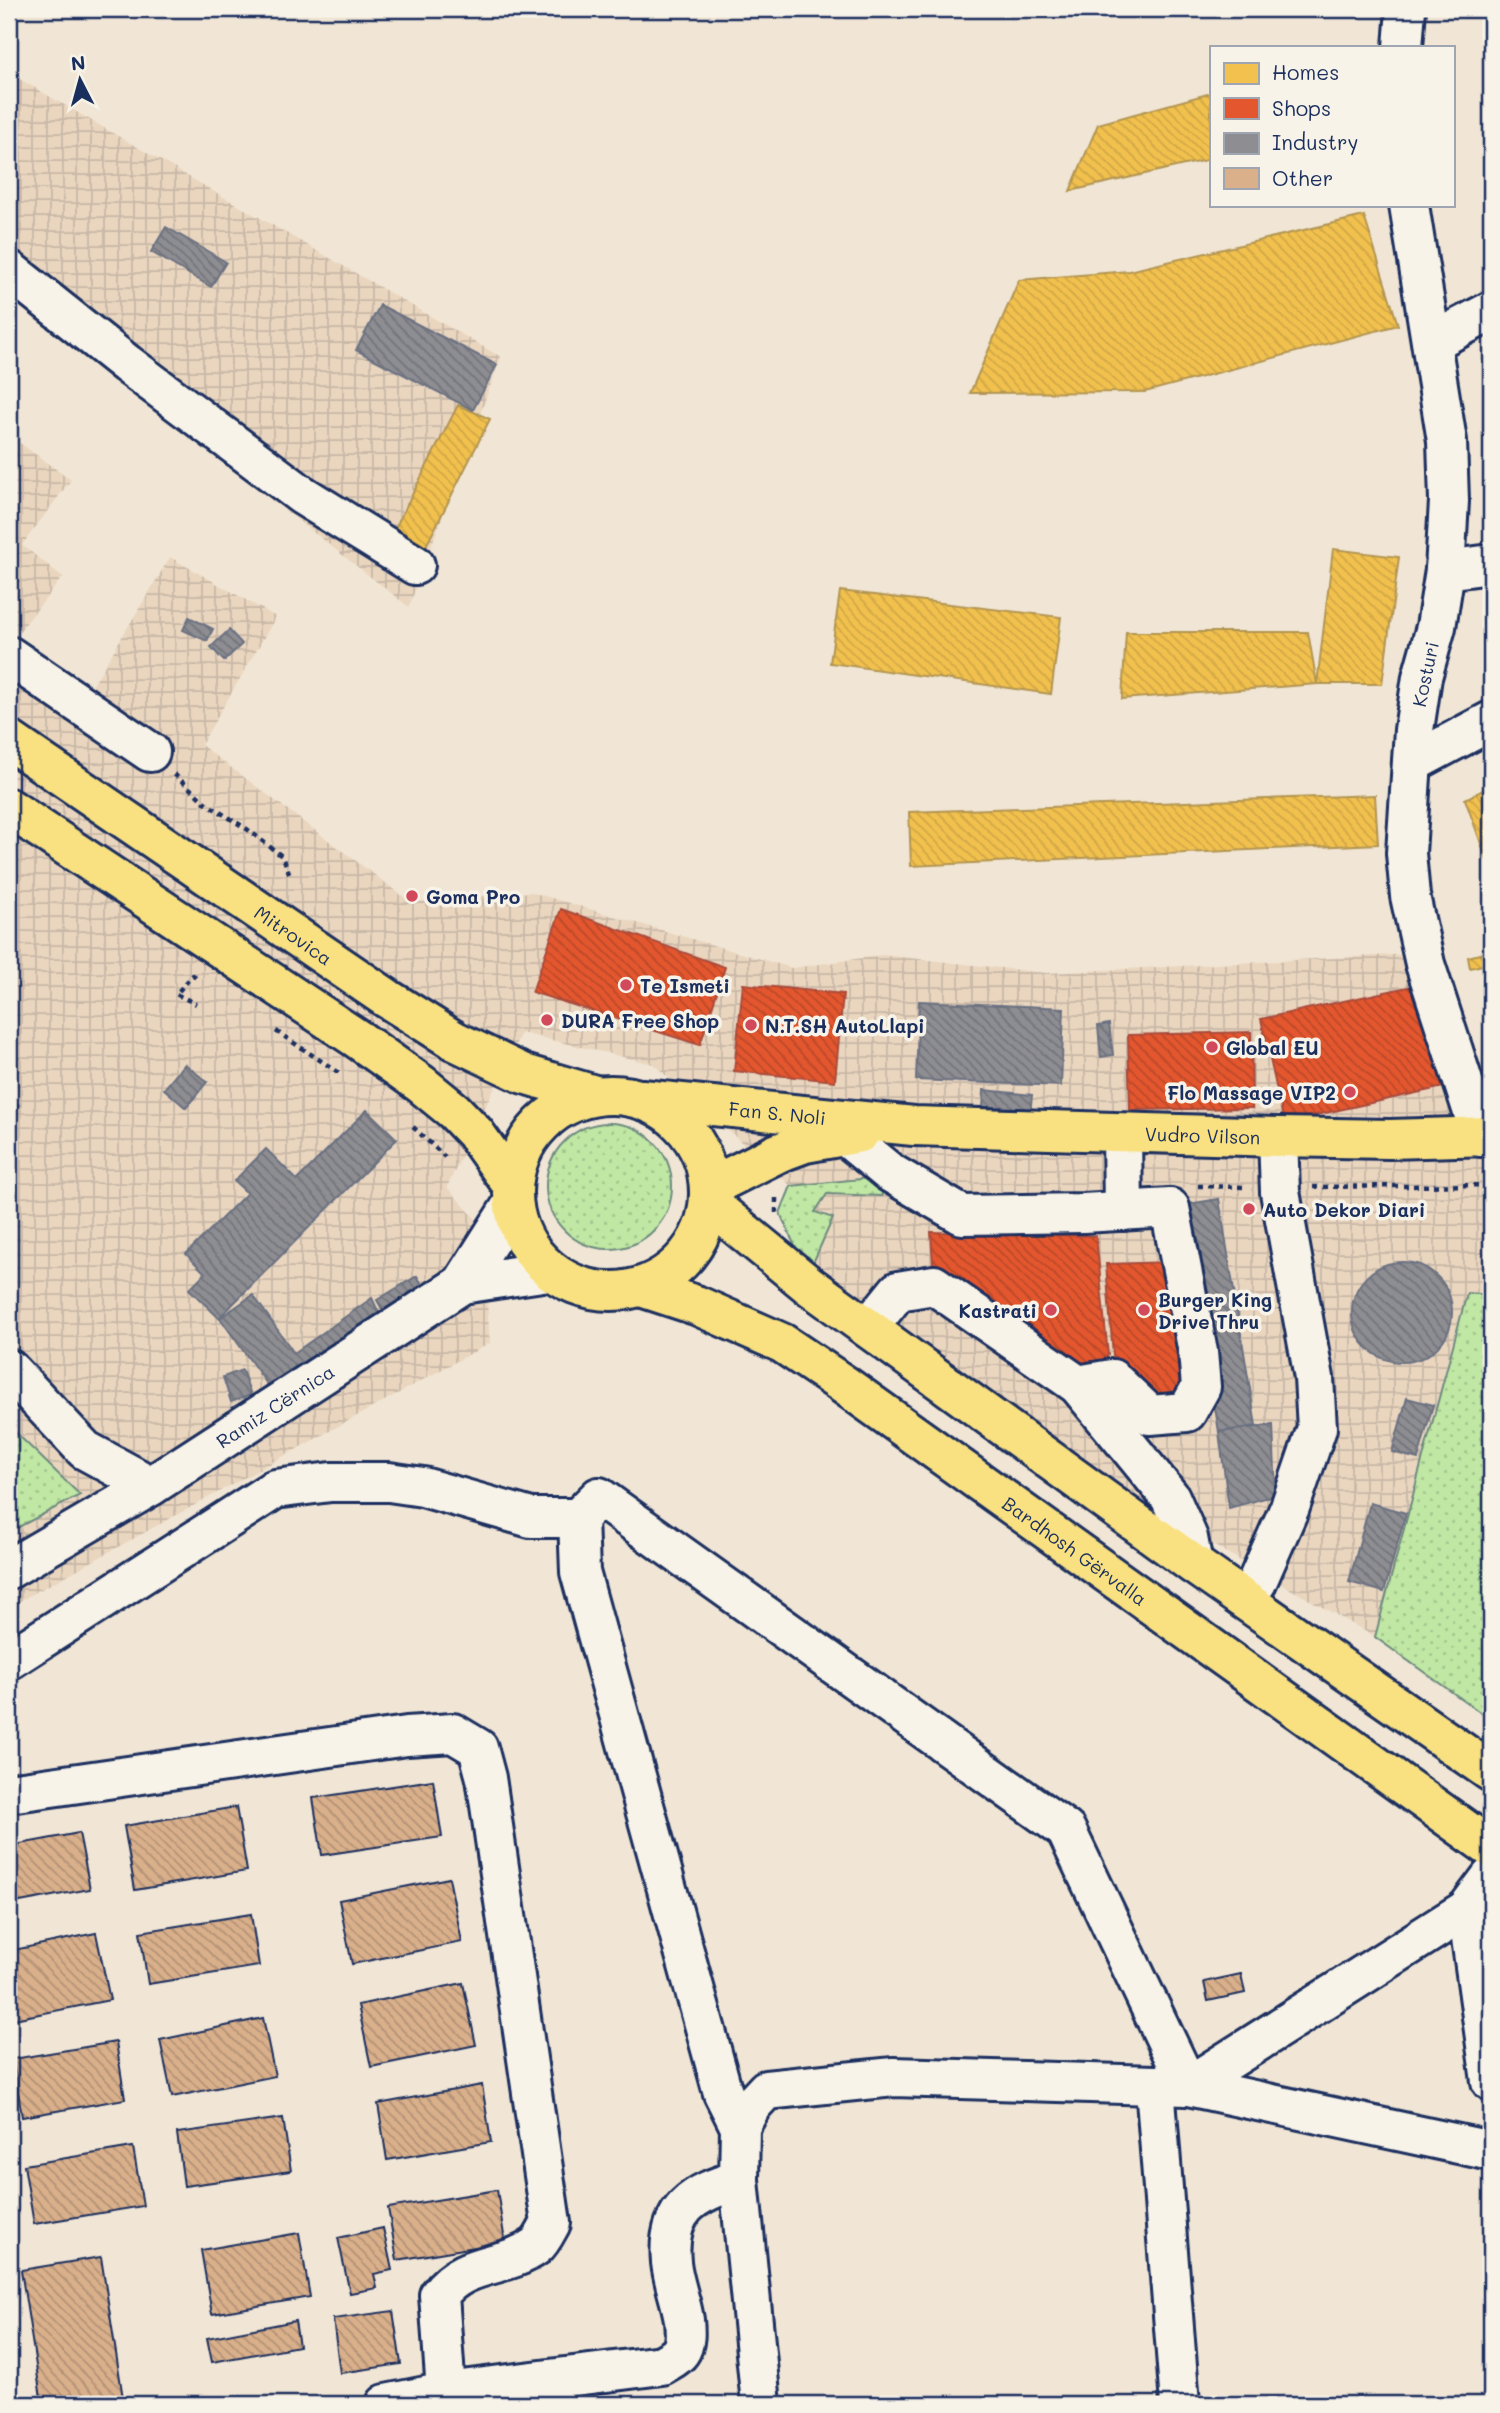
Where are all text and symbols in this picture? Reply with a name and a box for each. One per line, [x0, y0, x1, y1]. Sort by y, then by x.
north arrow [46, 46, 116, 116]
legend [1210, 46, 1454, 206]
text: N [70, 49, 87, 76]
text: Homes [1272, 58, 1339, 85]
text: Shops [1272, 94, 1331, 121]
text: Industry [1272, 128, 1359, 155]
text: Other [1272, 164, 1333, 191]
street label: Kosturi [1406, 639, 1444, 709]
place label: Goma Pro [426, 884, 520, 909]
marker: Goma Pro [404, 888, 420, 904]
street label: Mitrovica [250, 899, 338, 970]
place label: Te Ismeti [640, 973, 730, 998]
marker: Te Ismeti [618, 977, 634, 993]
place label: DURA Free Shop [561, 1008, 719, 1033]
marker: DURA Free Shop [539, 1012, 555, 1028]
place label: N.T.SH AutoLlapi [765, 1013, 925, 1038]
marker: N.T.SH AutoLlapi [743, 1017, 759, 1033]
place label: Global EU [1226, 1035, 1319, 1060]
marker: Global EU [1204, 1039, 1220, 1055]
place label: Flo Massage VIP2 [1167, 1080, 1336, 1105]
marker: Flo Massage VIP2 [1342, 1084, 1358, 1100]
street label: Fan S. Noli [728, 1095, 827, 1130]
street label: Vudro Vilson [1144, 1120, 1261, 1149]
place label: Auto Dekor Diari [1263, 1197, 1425, 1222]
marker: Auto Dekor Diari [1241, 1201, 1257, 1217]
place label: Burger King Drive Thru [1158, 1287, 1272, 1334]
place label: Kastrati [958, 1298, 1037, 1323]
marker: Kastrati [1043, 1302, 1059, 1318]
marker: Burger King Drive Thru [1136, 1302, 1152, 1318]
street label: Ramiz Cërnica [211, 1358, 339, 1453]
street label: Bardhosh Gërvalla [998, 1490, 1152, 1611]

